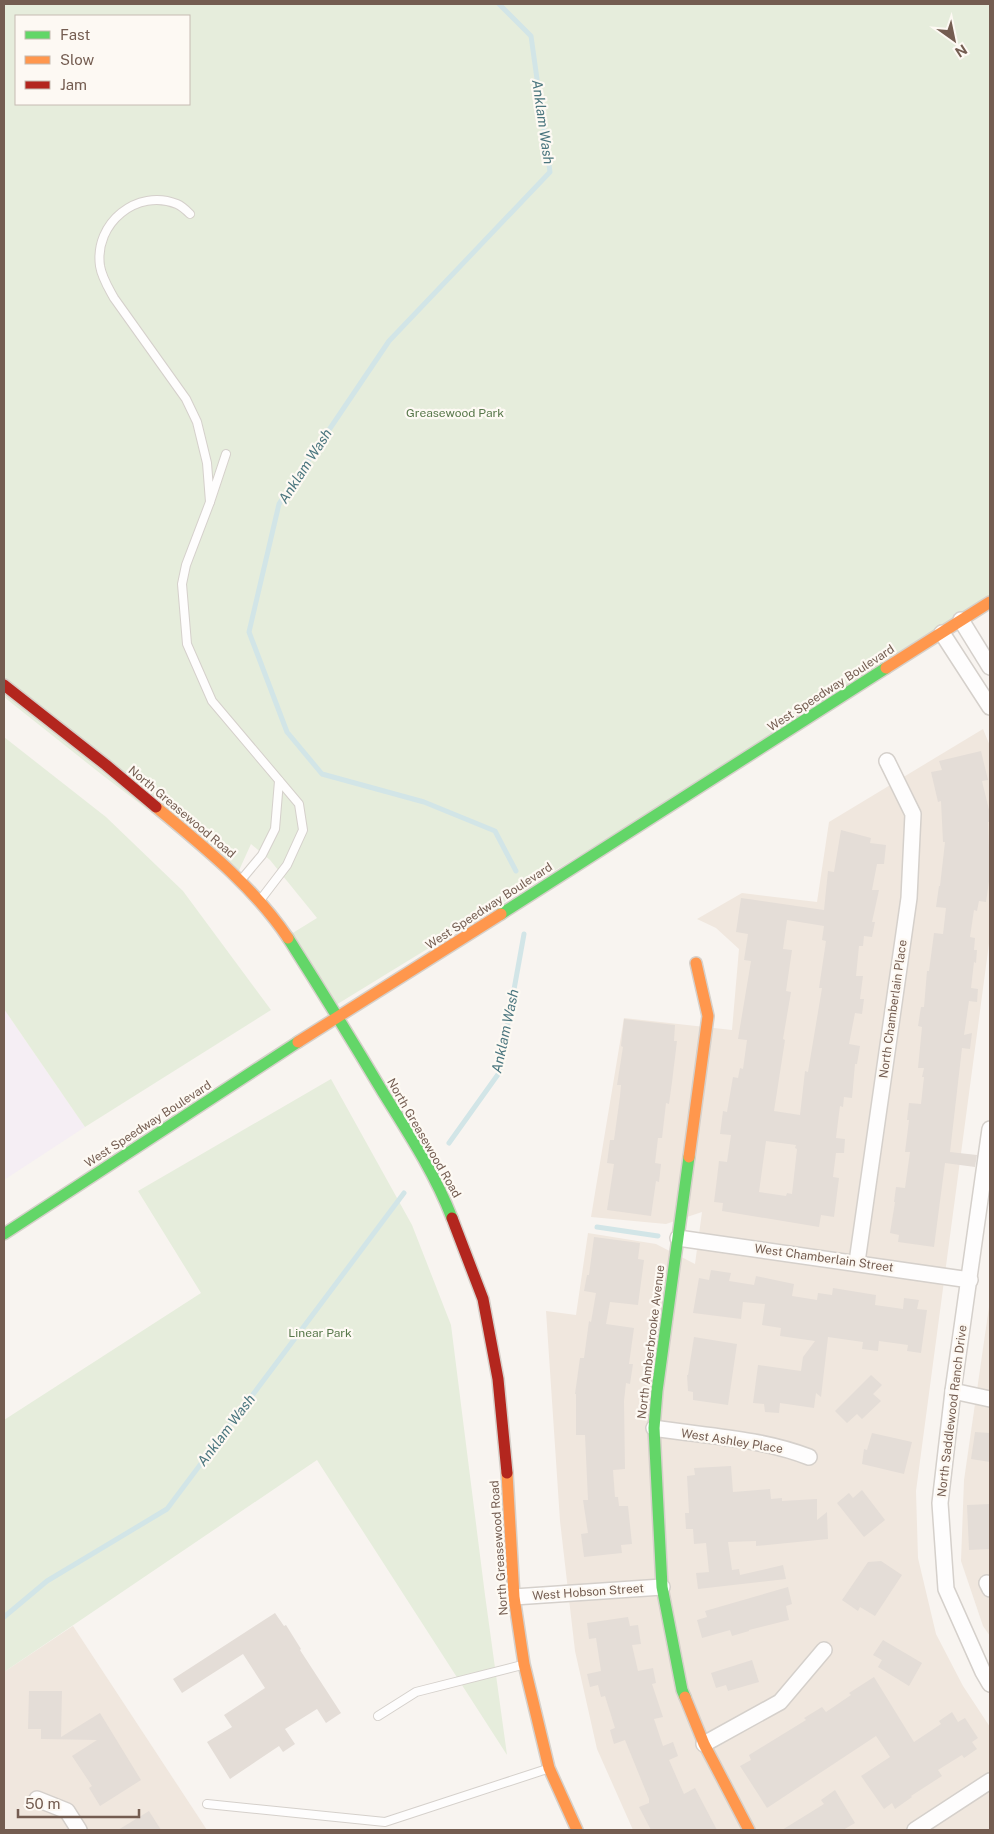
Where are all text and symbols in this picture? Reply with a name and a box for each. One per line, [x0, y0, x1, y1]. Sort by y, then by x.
legend [15, 15, 190, 105]
north arrow [929, 15, 979, 65]
text: Fast [60, 26, 90, 43]
text: N [952, 41, 970, 61]
text: Slow [60, 51, 95, 68]
text: Jam [60, 76, 87, 93]
water label: Anklam Wash [529, 79, 557, 165]
park label: Greasewood Park [406, 406, 504, 420]
water label: Anklam Wash [275, 426, 335, 506]
street label: West Speedway Boulevard [765, 642, 897, 734]
street label: North Greasewood Road [126, 763, 238, 861]
street label: West Speedway Boulevard [423, 860, 555, 952]
street label: North Chamberlain Place [876, 939, 910, 1079]
water label: Anklam Wash [488, 988, 522, 1074]
street label: North Greasewood Road [384, 1076, 464, 1200]
street label: West Speedway Boulevard [82, 1078, 214, 1170]
street label: West Chamberlain Street [754, 1241, 895, 1275]
street label: North Amberbrooke Avenue [635, 1264, 667, 1420]
street label: North Saddlewood Ranch Drive [934, 1324, 970, 1498]
park label: Linear Park [288, 1326, 352, 1340]
water label: Anklam Wash [194, 1391, 258, 1469]
street label: West Ashley Place [680, 1426, 784, 1456]
street label: North Greasewood Road [487, 1480, 511, 1616]
street label: West Hobson Street [532, 1581, 645, 1603]
scale bar [18, 1786, 139, 1818]
text: 50 m [25, 1795, 60, 1812]

